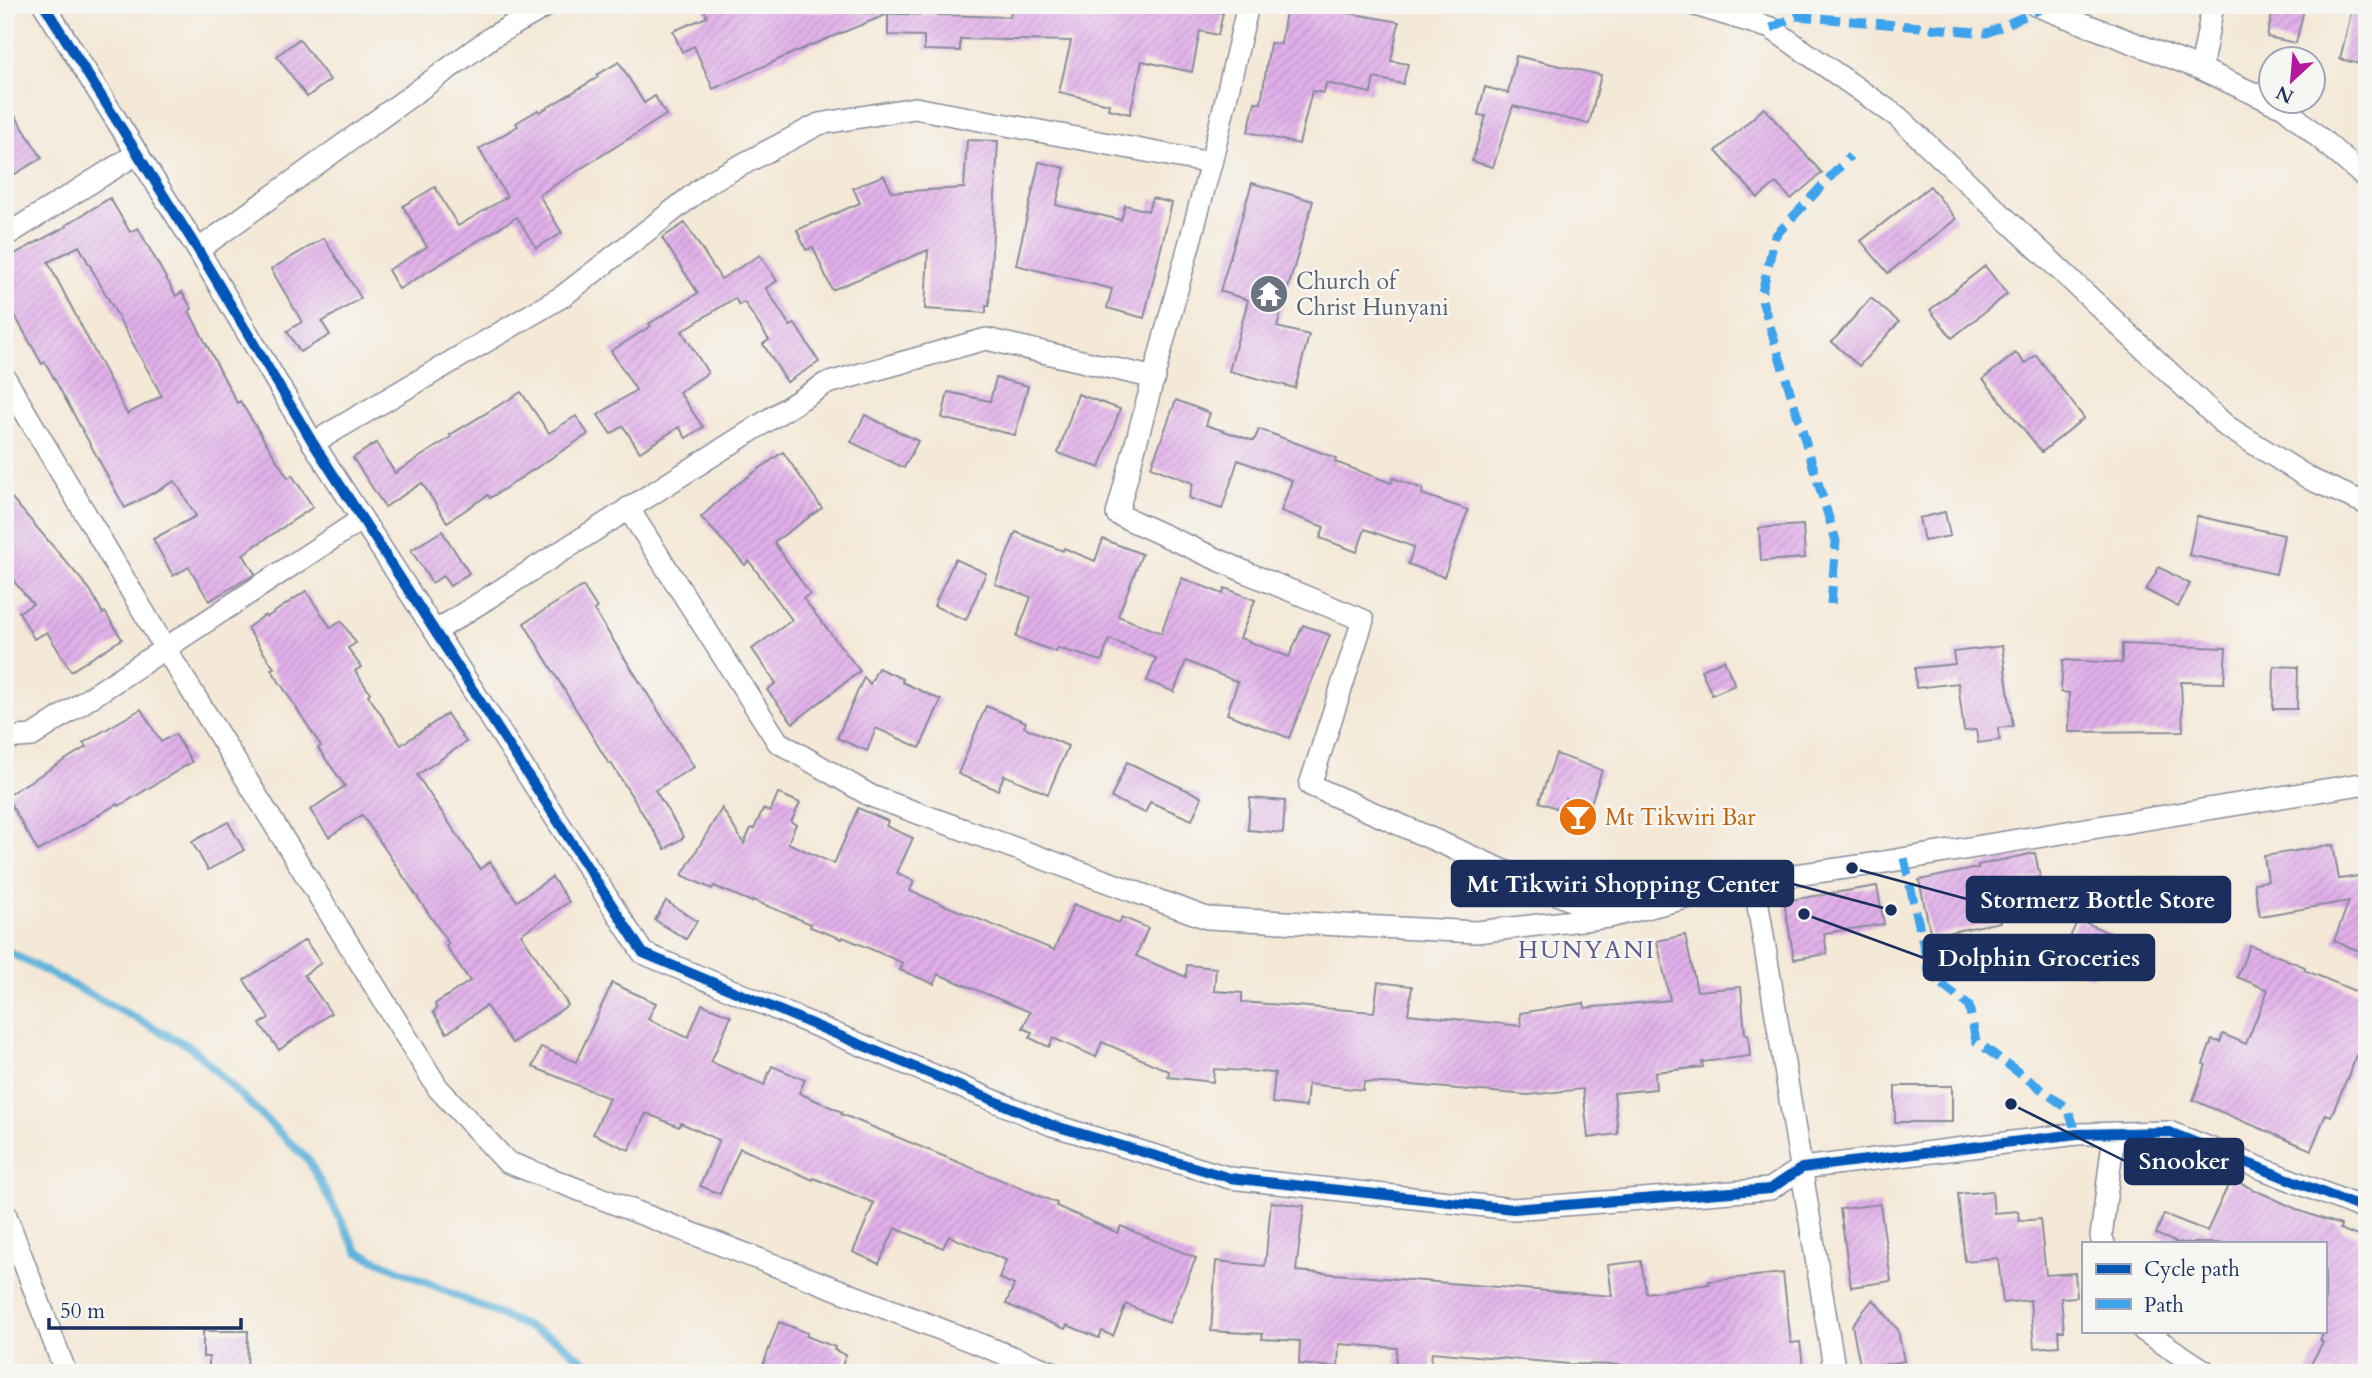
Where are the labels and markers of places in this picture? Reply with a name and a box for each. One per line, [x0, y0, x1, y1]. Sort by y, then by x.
place label: Church of Christ Hunyani [1296, 266, 1449, 323]
temple icon: Church of Christ Hunyani [1248, 273, 1290, 315]
bar icon: Mt Tikwiri Bar [1557, 796, 1599, 838]
place label: Mt Tikwiri Bar [1605, 802, 1756, 833]
callout: Mt Tikwiri Shopping Center [1452, 861, 1793, 906]
callout: Stormerz Bottle Store [1967, 877, 2230, 922]
callout: Dolphin Groceries [1924, 935, 2154, 980]
callout: Snooker [2125, 1139, 2243, 1184]

